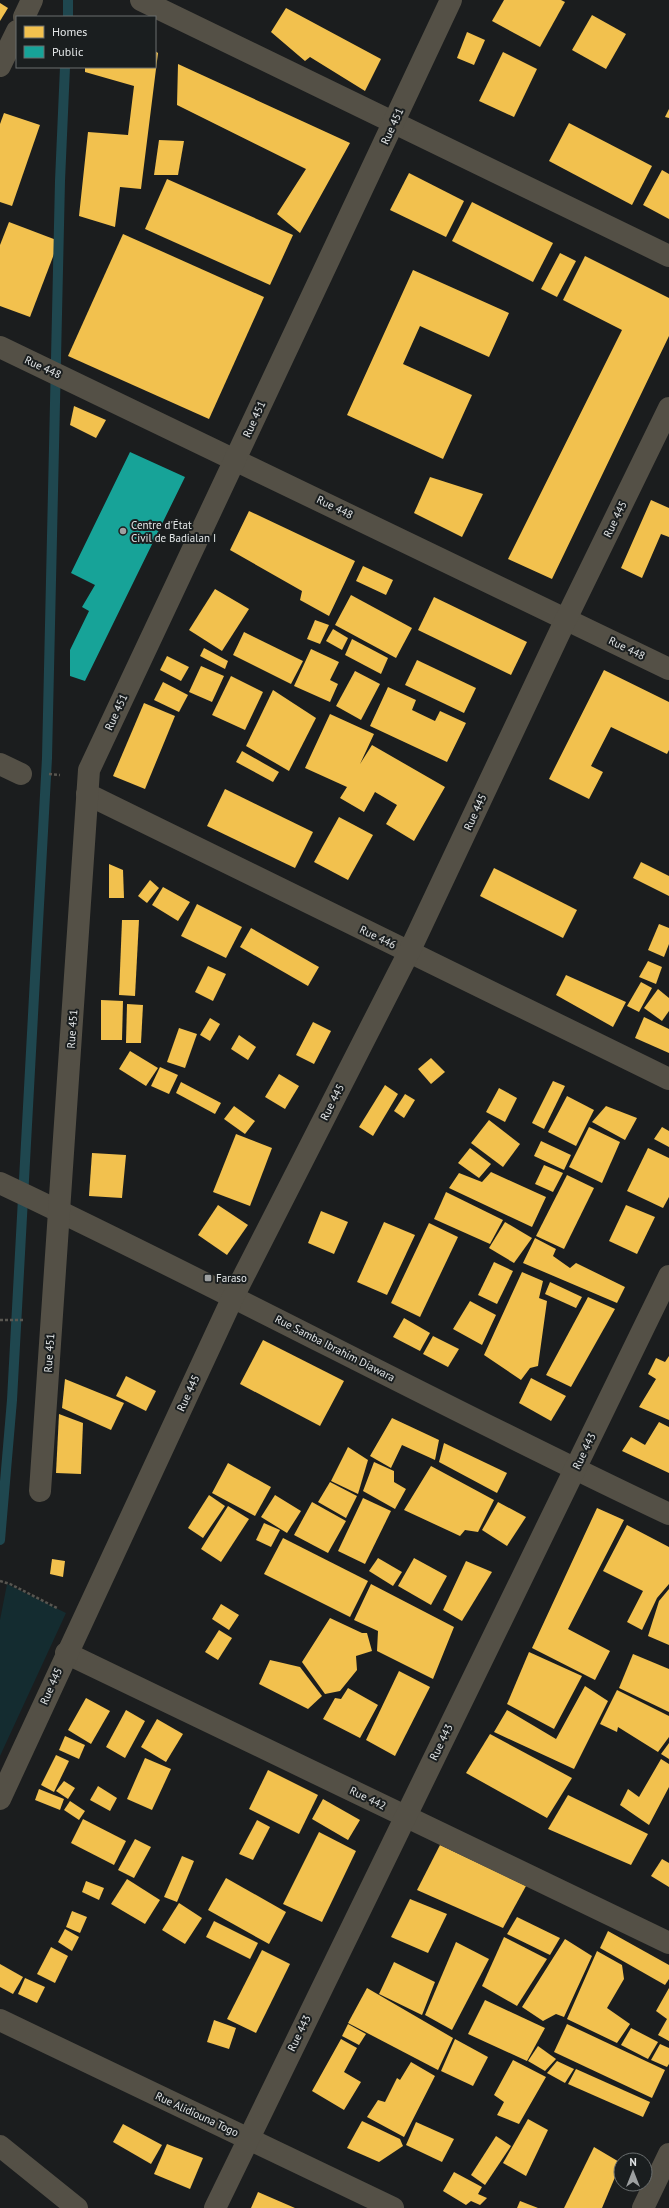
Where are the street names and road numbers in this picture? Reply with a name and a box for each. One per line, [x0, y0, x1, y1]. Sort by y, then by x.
street label: Rue 451 [377, 105, 407, 147]
street label: Rue 448 [22, 352, 64, 382]
street label: Rue 451 [239, 398, 269, 440]
street label: Rue 448 [314, 492, 356, 522]
street label: Rue 445 [600, 498, 630, 540]
street label: Rue 448 [606, 633, 648, 663]
street label: Rue 451 [101, 691, 131, 733]
street label: Rue 445 [460, 791, 490, 833]
street label: Rue 446 [357, 922, 399, 952]
street label: Rue 451 [64, 1009, 80, 1049]
street label: Rue 445 [317, 1082, 347, 1122]
street label: Rue Samba Ibrahim Diawara [273, 1312, 397, 1384]
street label: Rue 451 [41, 1333, 57, 1373]
street label: Rue 445 [173, 1372, 203, 1414]
street label: Rue 443 [569, 1430, 599, 1472]
street label: Rue 445 [37, 1665, 65, 1707]
street label: Rue 443 [426, 1721, 456, 1763]
street label: Rue 442 [347, 1783, 389, 1813]
street label: Rue 443 [284, 2012, 314, 2054]
street label: Rue Alidiouna Togo [153, 2089, 241, 2139]

